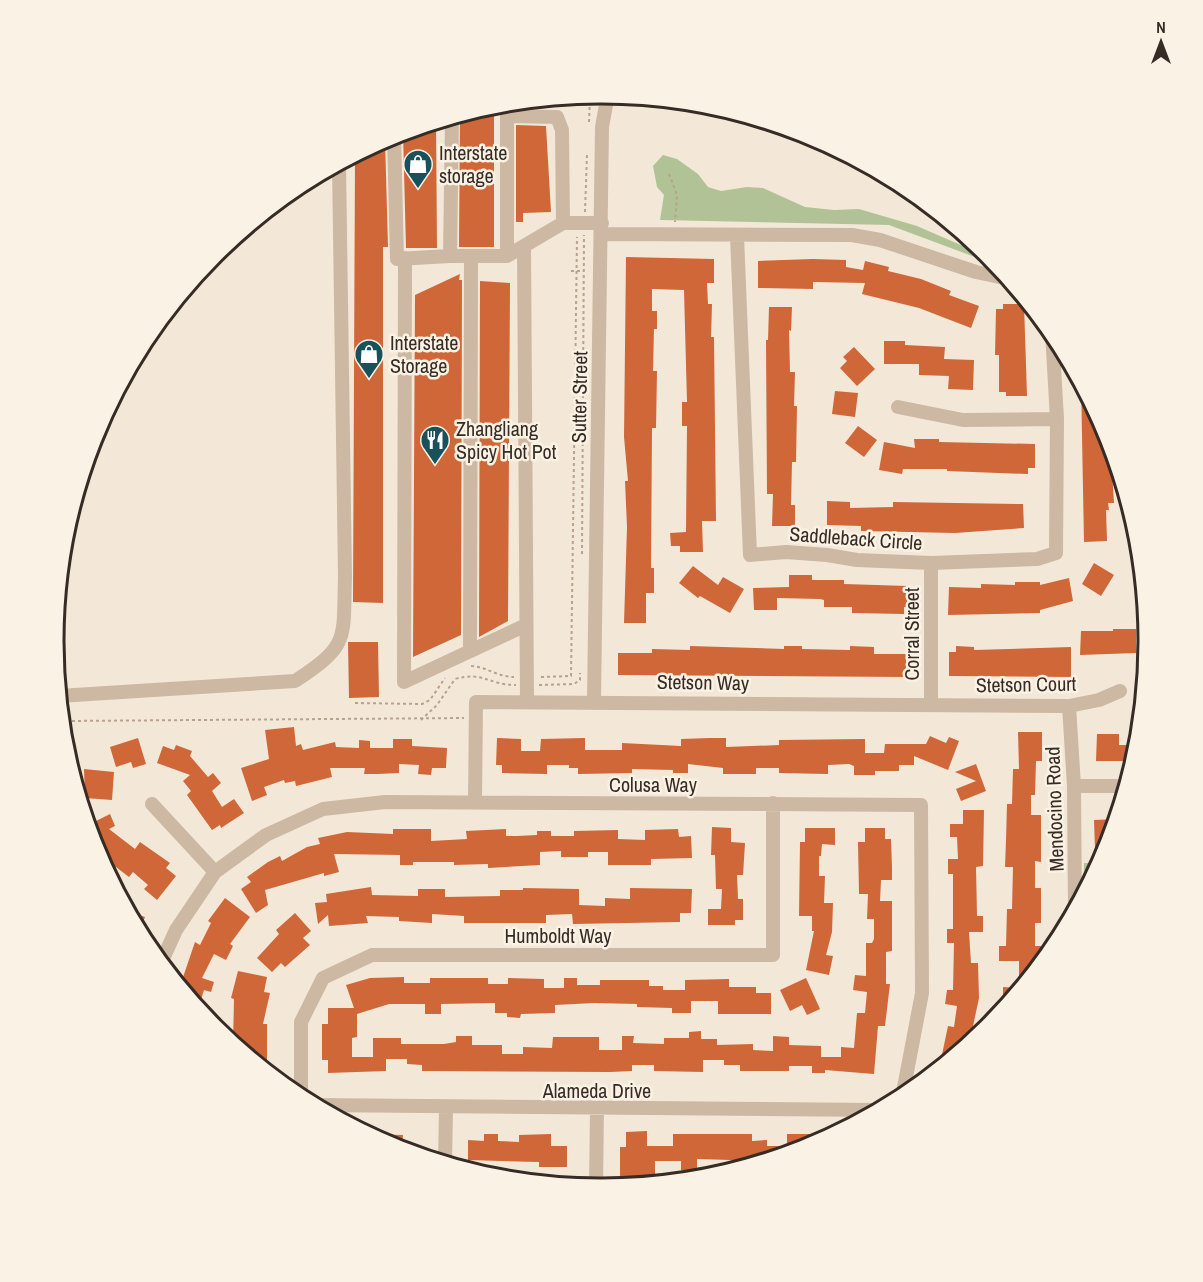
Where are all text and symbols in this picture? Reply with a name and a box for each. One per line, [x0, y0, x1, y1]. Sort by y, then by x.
north arrow [1131, 12, 1191, 72]
text: N [1156, 16, 1166, 38]
place label: Interstate storage [439, 139, 507, 189]
shop icon: Interstate storage [402, 148, 434, 190]
place label: Interstate Storage [390, 329, 458, 379]
shop icon: Interstate Storage [353, 338, 385, 380]
street label: Sutter Street [565, 350, 593, 443]
place label: Zhangliang Spicy Hot Pot [456, 415, 557, 465]
restaurant icon: Zhangliang Spicy Hot Pot [419, 424, 451, 466]
street label: Saddleback Circle [789, 520, 923, 556]
street label: Corral Street [898, 587, 925, 680]
street label: Stetson Way [657, 668, 750, 696]
street label: Stetson Court [976, 670, 1077, 698]
street label: Mendocino Road [1038, 746, 1070, 872]
street label: Colusa Way [609, 771, 698, 798]
street label: Humboldt Way [505, 922, 612, 949]
street label: Alameda Drive [542, 1077, 651, 1104]

